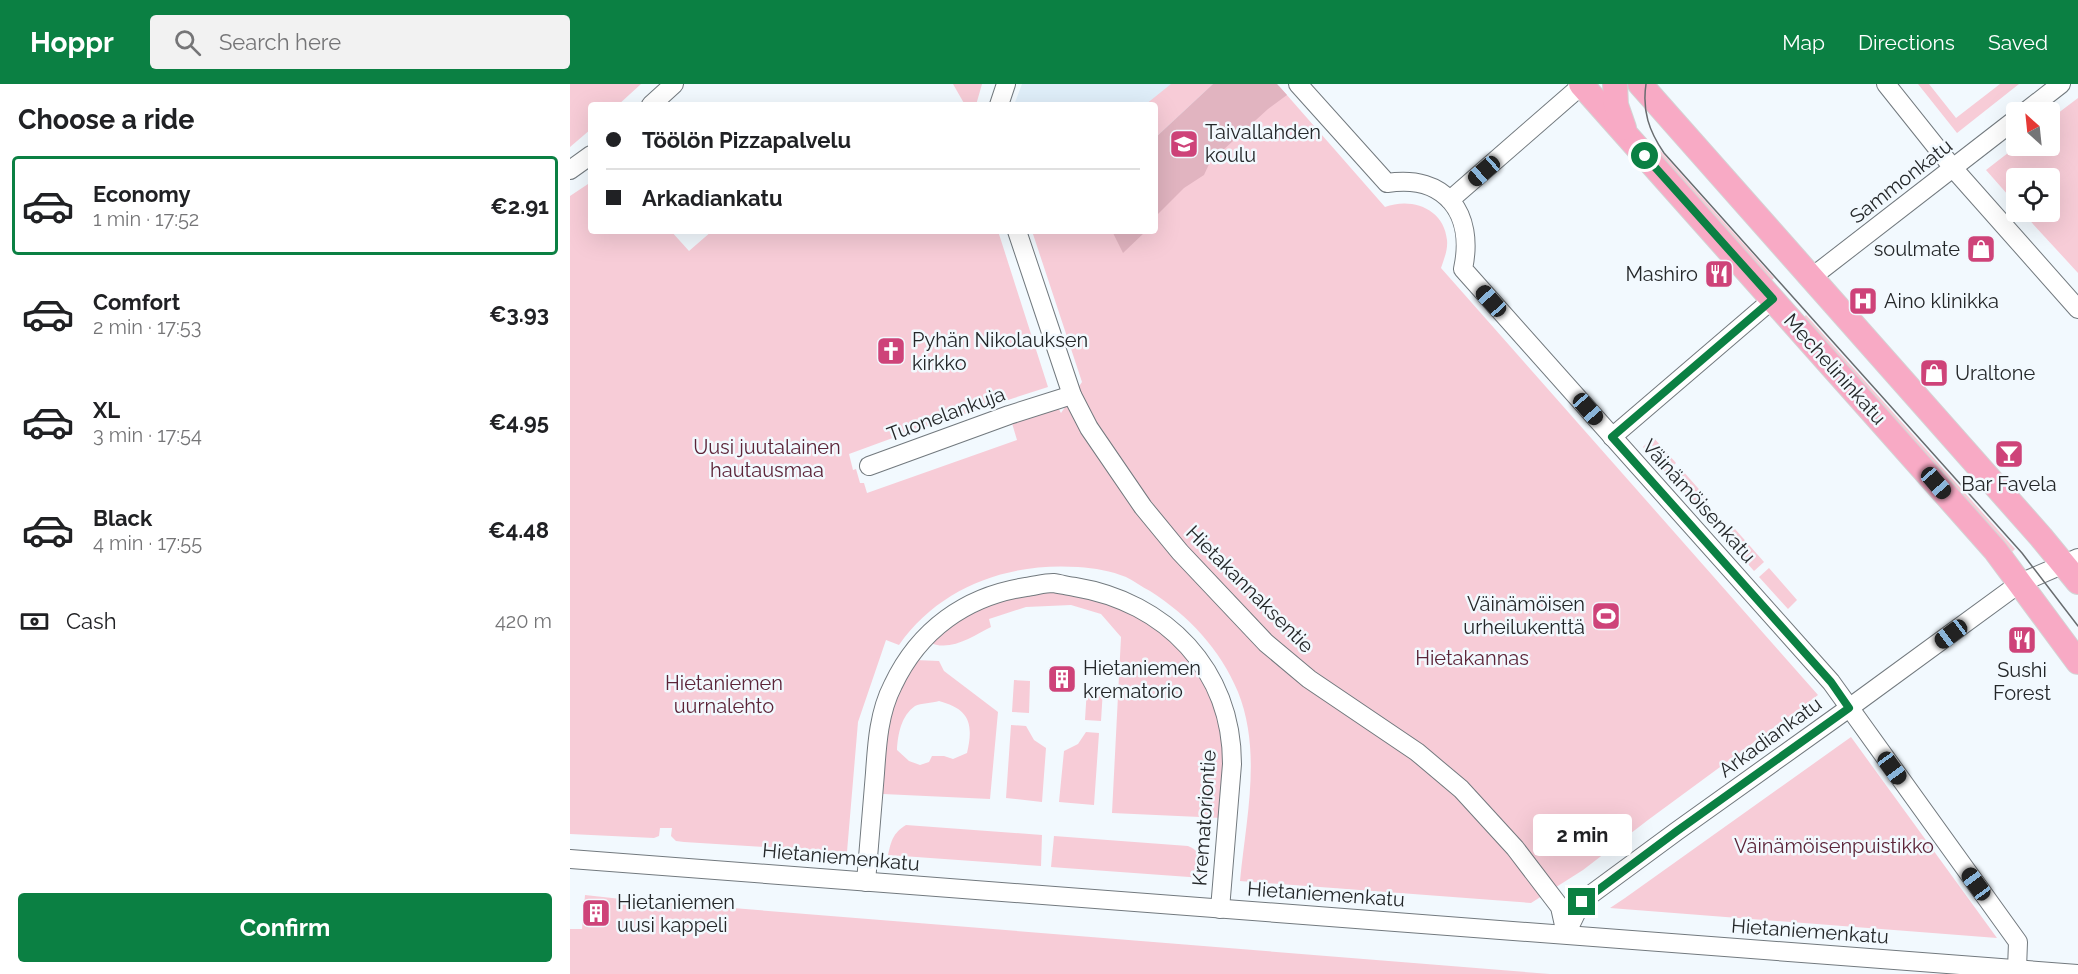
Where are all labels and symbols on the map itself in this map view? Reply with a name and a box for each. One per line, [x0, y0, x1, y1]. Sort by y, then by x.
north arrow [2006, 102, 2060, 156]
place label: Taivallahden koulu [1205, 120, 1321, 167]
school or university icon: Taivallahden koulu [1168, 128, 1200, 160]
street label: Sammonkatu [1845, 134, 1957, 228]
route start [1631, 142, 1658, 169]
car [1465, 152, 1503, 190]
shop icon: soulmate [1965, 233, 1997, 265]
place label: soulmate [1874, 237, 1960, 261]
restaurant icon: Mashiro [1703, 258, 1735, 290]
place label: Mashiro [1625, 262, 1698, 286]
car [1472, 282, 1510, 320]
hospital icon: Aino klinikka [1847, 285, 1879, 317]
place label: Aino klinikka [1884, 289, 1999, 313]
street label: Mechelininkatu [1779, 309, 1891, 429]
place label: Pyhän Nikolauksen kirkko [912, 328, 1088, 375]
church icon: Pyhän Nikolauksen kirkko [875, 335, 907, 367]
shop icon: Uraltone [1918, 357, 1950, 389]
place label: Uraltone [1955, 361, 2035, 385]
street label: Tuonelankuja [884, 382, 1008, 446]
car [1569, 390, 1607, 428]
street label: Väinämöisenkatu [1637, 434, 1761, 568]
park label: Uusi juutalainen hautausmaa [693, 435, 841, 482]
bar icon: Bar Favela [1993, 438, 2025, 470]
car [1917, 464, 1955, 502]
place label: Bar Favela [1961, 472, 2057, 496]
street label: Hietakannaksentie [1181, 520, 1319, 658]
place label: Väinämöisen urheilukenttä [1463, 592, 1585, 639]
sports icon: Väinämöisen urheilukenttä [1590, 600, 1622, 632]
car [1931, 616, 1971, 652]
restaurant icon: Sushi Forest [2006, 624, 2038, 656]
park label: Hietakannas [1415, 646, 1529, 670]
place label: Hietaniemen krematorio [1083, 656, 1201, 703]
place label: Sushi Forest [1993, 658, 2051, 705]
building icon: Hietaniemen krematorio [1046, 663, 1078, 695]
park label: Hietaniemen uurnalehto [665, 671, 783, 718]
street label: Arkadiankatu [1714, 692, 1826, 782]
car [1874, 748, 1910, 788]
street label: Krematoriontie [1187, 749, 1221, 887]
callout: 2 min [1532, 815, 1632, 857]
park label: Väinämöisenpuistikko [1734, 834, 1934, 858]
street label: Hietaniemenkatu [761, 838, 921, 876]
car [1958, 864, 1994, 904]
street label: Hietaniemenkatu [1246, 877, 1406, 911]
route end [1568, 888, 1595, 915]
place label: Hietaniemen uusi kappeli [617, 890, 735, 937]
building icon: Hietaniemen uusi kappeli [580, 897, 612, 929]
street label: Hietaniemenkatu [1730, 914, 1890, 948]

